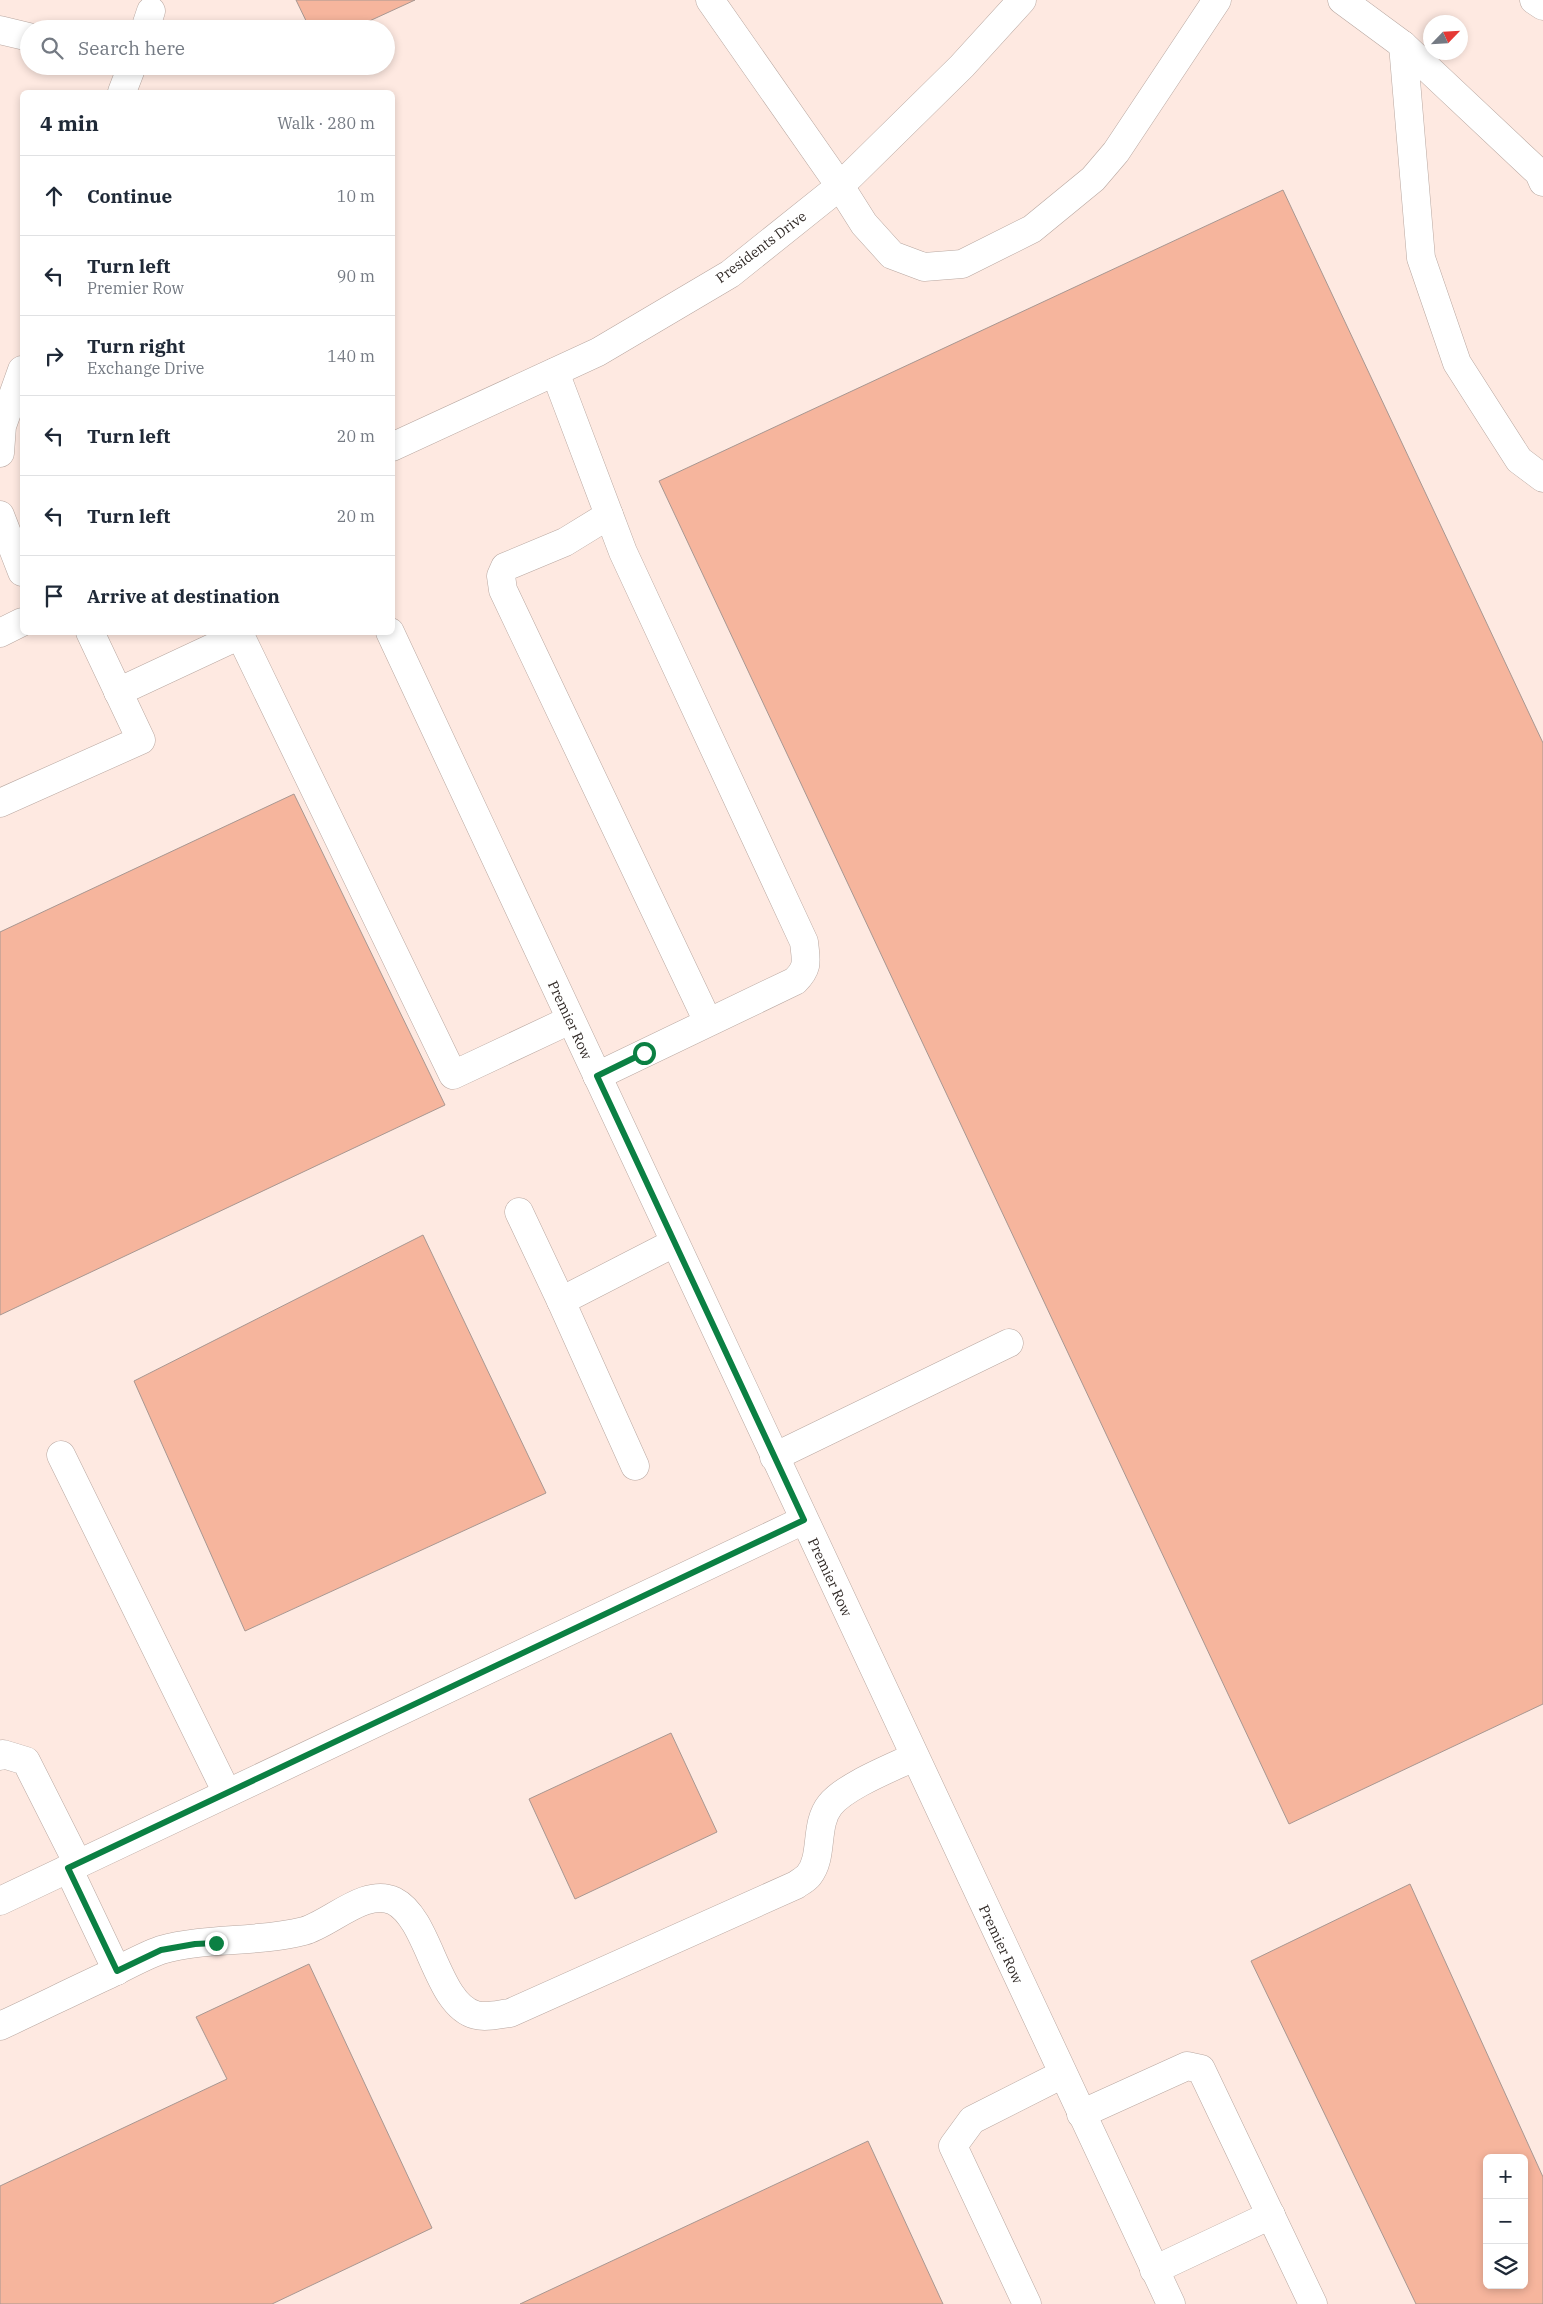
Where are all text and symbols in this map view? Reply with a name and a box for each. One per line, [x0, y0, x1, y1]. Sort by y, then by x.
north arrow [1423, 15, 1468, 60]
search box [20, 20, 395, 75]
icon: search [38, 34, 66, 62]
text: Search here [78, 36, 185, 60]
text: 4 min [40, 109, 99, 137]
text: Walk · 280 m [277, 113, 375, 133]
icon: ahead [40, 182, 68, 210]
text: Continue [87, 184, 172, 208]
text: 10 m [337, 186, 375, 206]
street label: Presidents Drive [712, 207, 810, 287]
text: Turn left [87, 254, 170, 278]
icon: left [40, 262, 68, 290]
text: 90 m [337, 266, 375, 286]
text: Premier Row [87, 278, 184, 298]
text: Turn right [87, 334, 185, 358]
icon: right [40, 342, 68, 370]
text: 140 m [327, 346, 375, 366]
text: Exchange Drive [87, 358, 204, 378]
icon: left [40, 422, 68, 450]
text: Turn left [87, 424, 170, 448]
text: 20 m [337, 426, 375, 446]
icon: left [40, 502, 68, 530]
text: Turn left [87, 504, 170, 528]
text: 20 m [337, 506, 375, 526]
icon: arrive [40, 582, 68, 610]
text: Arrive at destination [87, 584, 280, 608]
street label: Premier Row [544, 978, 596, 1062]
route start [633, 1042, 656, 1065]
street label: Premier Row [804, 1535, 856, 1619]
street label: Premier Row [975, 1902, 1027, 1986]
route end [205, 1932, 228, 1955]
map controls [1483, 2154, 1528, 2289]
button: + [1483, 2154, 1528, 2199]
button: − [1483, 2199, 1528, 2244]
button: layers [1483, 2244, 1528, 2289]

